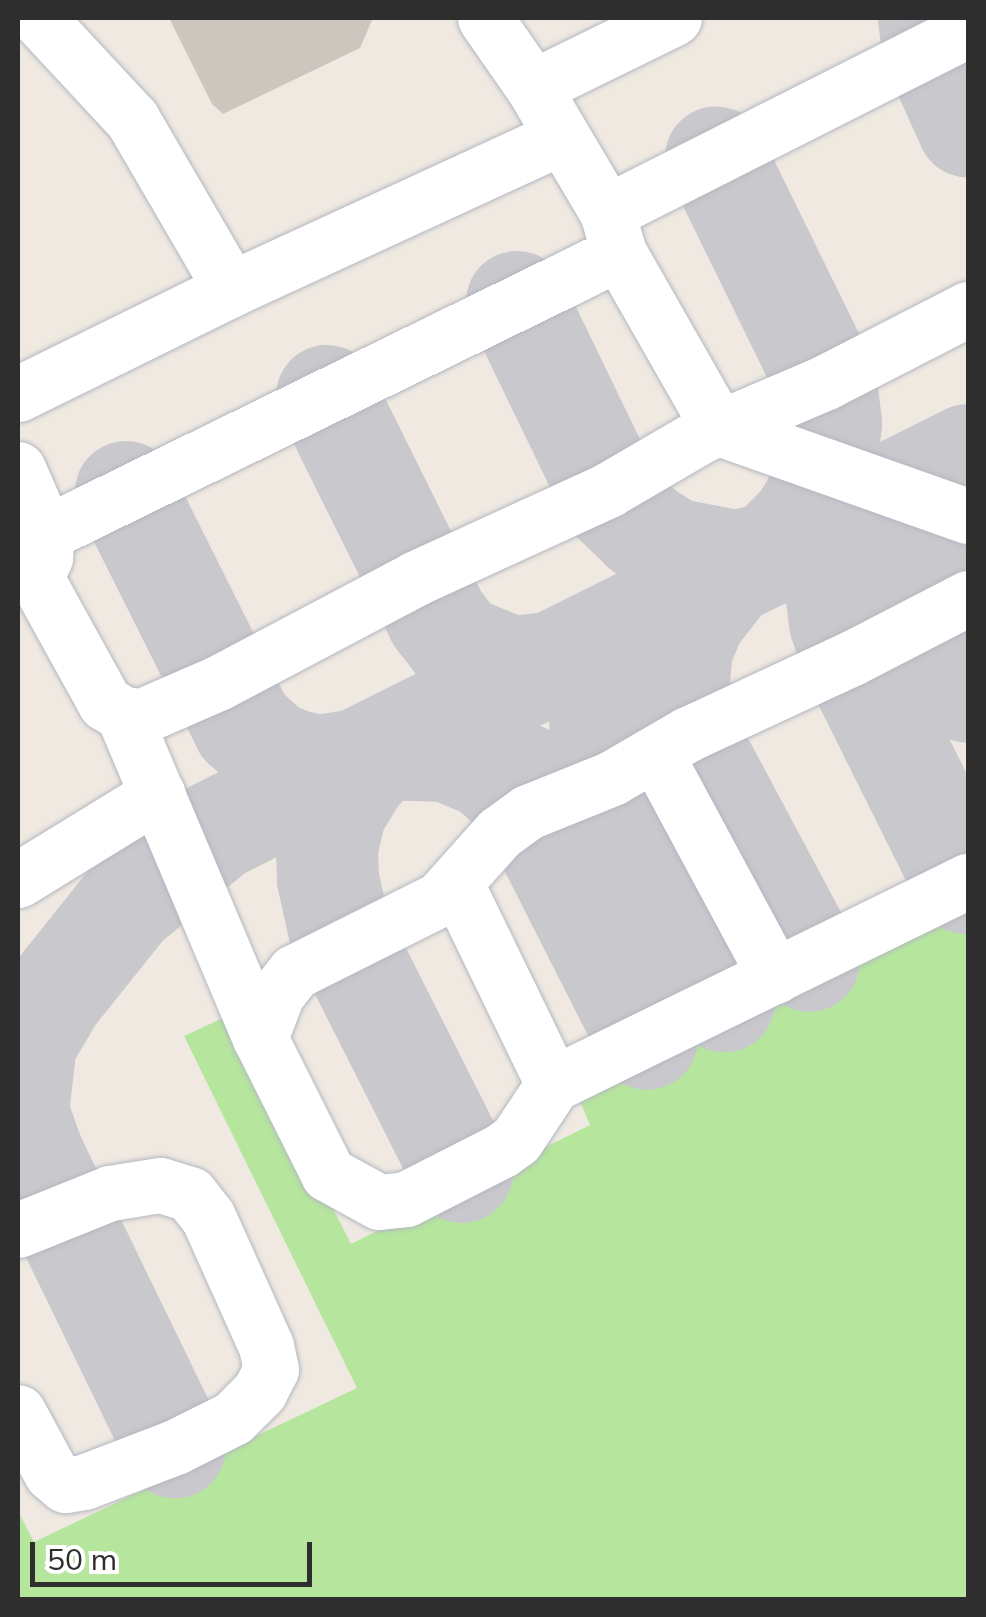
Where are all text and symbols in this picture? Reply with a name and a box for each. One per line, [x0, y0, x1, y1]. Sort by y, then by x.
scale bar [35, 1522, 318, 1584]
text: 50 m [47, 1540, 117, 1578]

